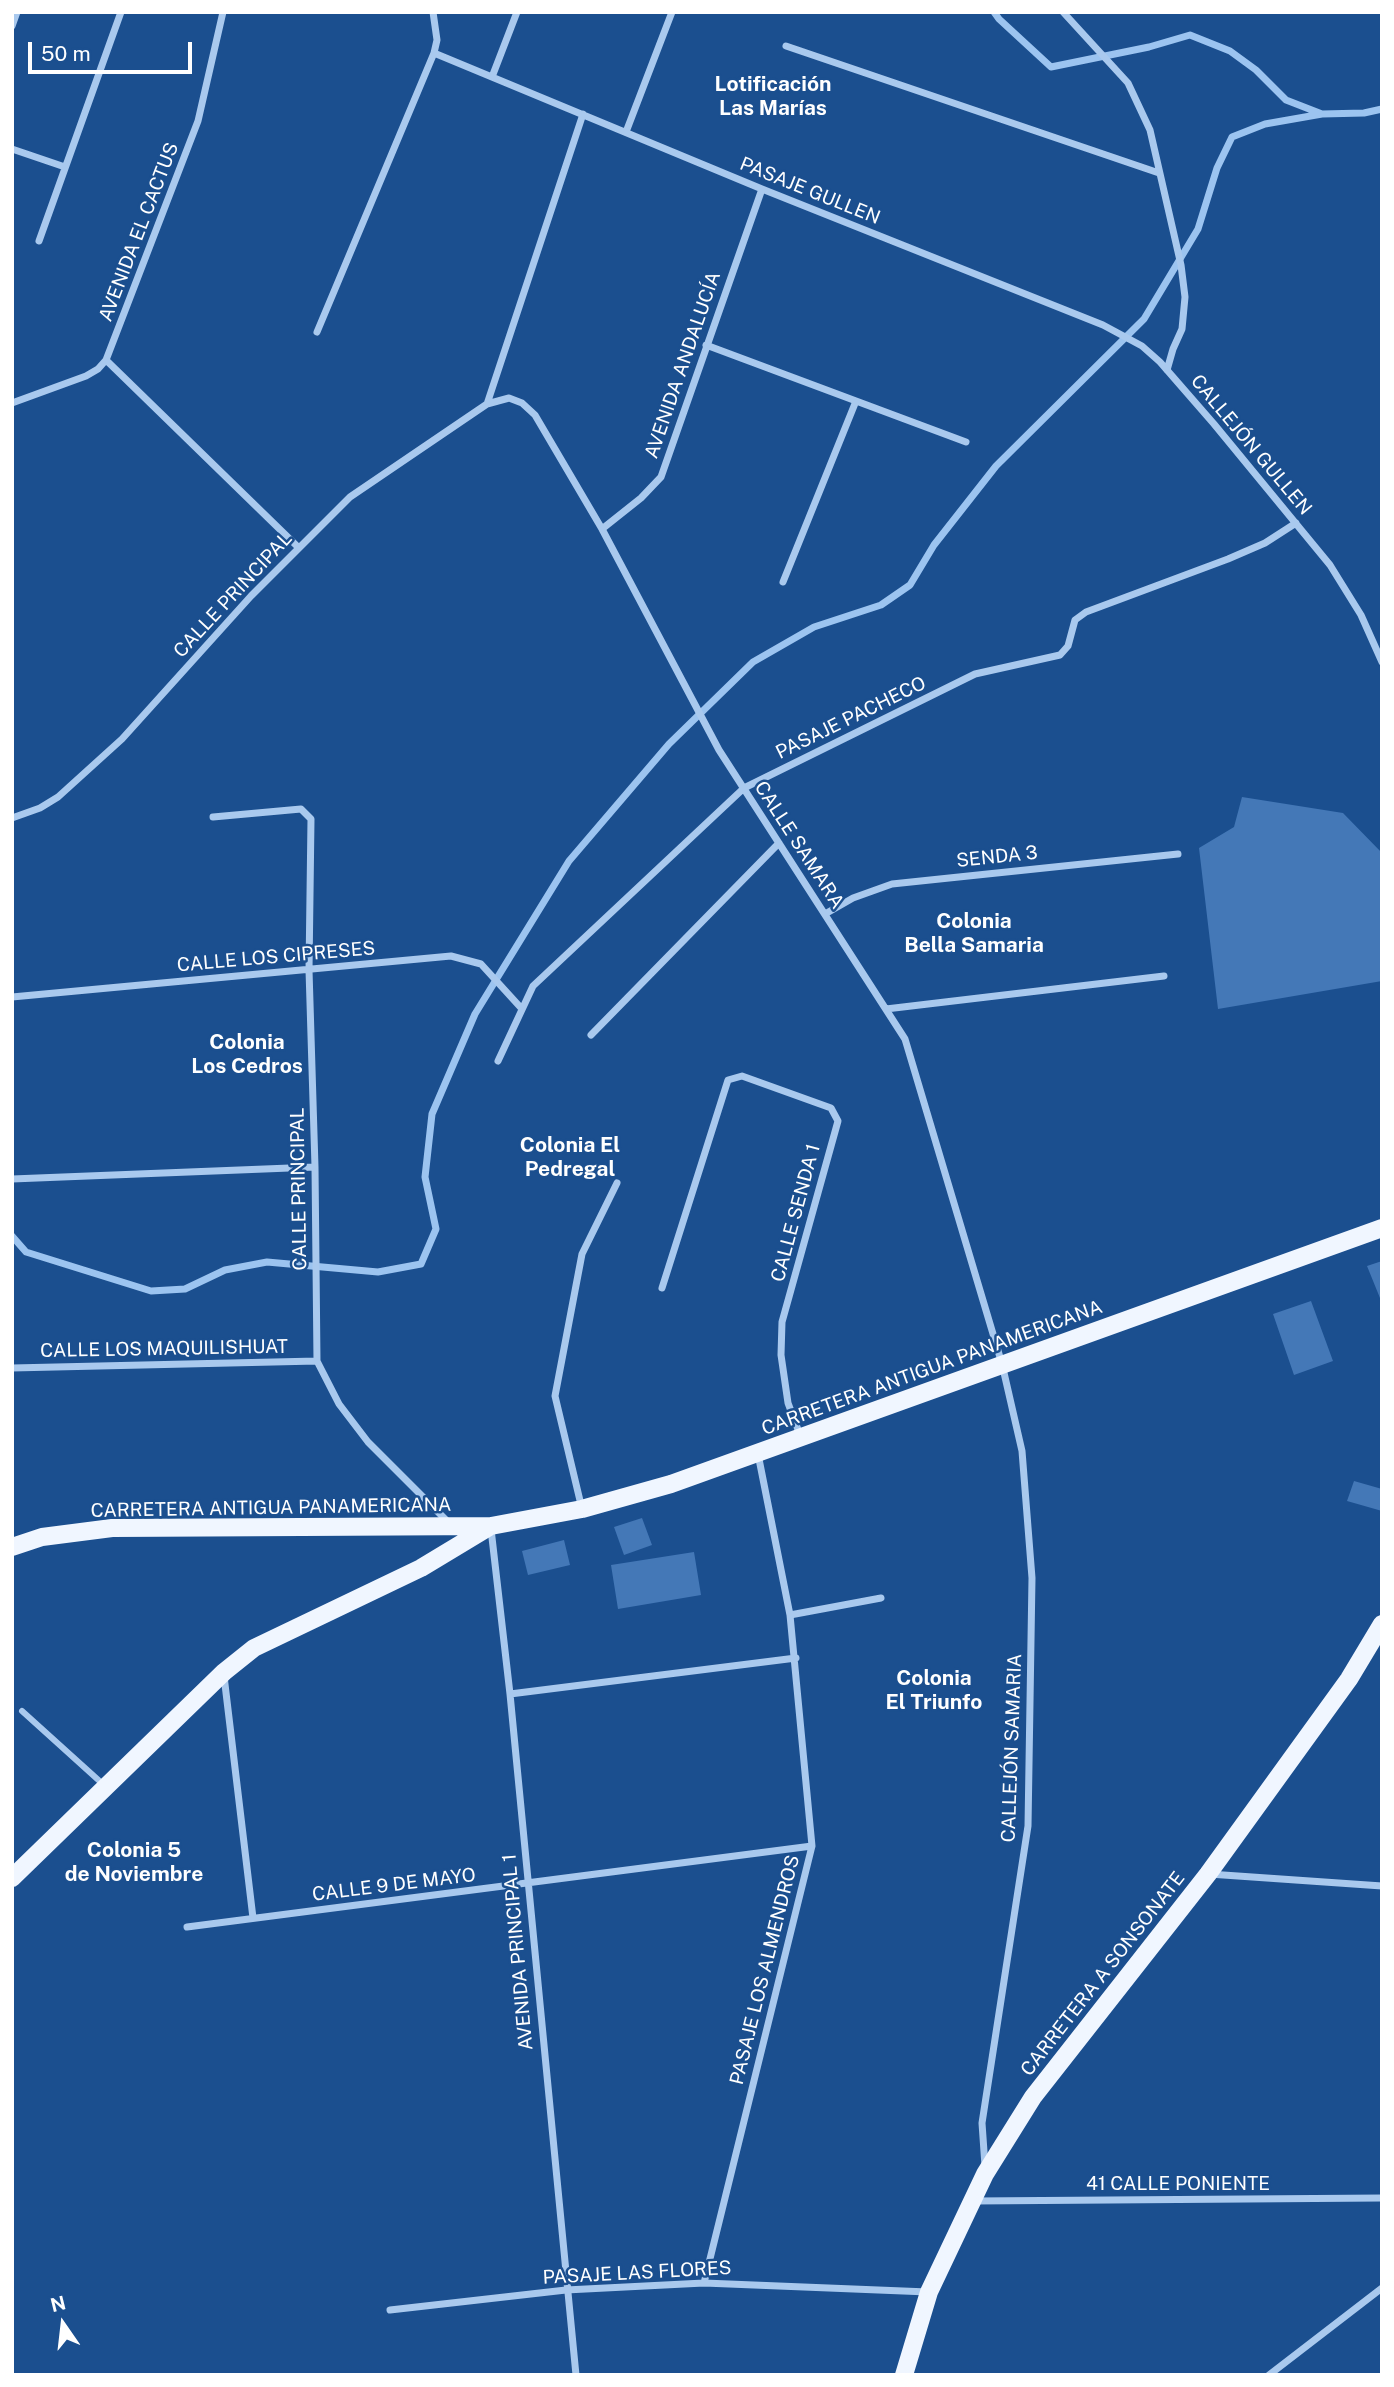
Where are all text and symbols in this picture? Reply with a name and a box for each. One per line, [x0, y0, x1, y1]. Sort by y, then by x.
scale bar [32, 28, 196, 72]
text: 50 m [41, 41, 91, 66]
district label: Lotificación Las Marías [715, 72, 831, 122]
street label: AVENIDA EL CACTUS [94, 139, 184, 325]
street label: PASAJE GULLEN [736, 152, 884, 230]
street label: AVENIDA ANDALUCÍA [640, 269, 726, 461]
street label: CALLEJÓN GULLEN [1186, 370, 1316, 520]
street label: CALLE PRINCIPAL [169, 528, 297, 662]
street label: PASAJE PACHECO [772, 672, 930, 764]
street label: CALLE SAMARA [749, 777, 849, 913]
street label: SENDA 3 [955, 841, 1039, 873]
district label: Colonia Bella Samaria [904, 909, 1044, 959]
street label: CALLE LOS CIPRESES [176, 937, 376, 977]
district label: Colonia Los Cedros [191, 1030, 303, 1080]
street label: CALLE PRINCIPAL [286, 1107, 312, 1271]
district label: Colonia El Pedregal [520, 1133, 620, 1183]
street label: CALLE SENDA 1 [767, 1141, 825, 1285]
street label: CARRETERA ANTIGUA PANAMERICANA [759, 1296, 1105, 1440]
street label: CALLE LOS MAQUILISHUAT [40, 1335, 288, 1363]
street label: CARRETERA ANTIGUA PANAMERICANA [90, 1493, 452, 1523]
street label: CALLEJÓN SAMARIA [997, 1653, 1027, 1843]
district label: Colonia El Triunfo [886, 1666, 982, 1716]
district label: Colonia 5 de Noviembre [65, 1838, 203, 1888]
street label: AVENIDA PRINCIPAL 1 [498, 1853, 538, 2051]
street label: PASAJE LOS ALMENDROS [725, 1853, 805, 2087]
street label: CALLE 9 DE MAYO [311, 1864, 477, 1906]
street label: CARRETERA A SONSONATE [1016, 1867, 1190, 2081]
street label: 41 CALLE PONIENTE [1086, 2173, 1270, 2195]
street label: PASAJE LAS FLORES [542, 2257, 732, 2289]
north arrow [28, 2289, 98, 2359]
text: N [48, 2291, 68, 2316]

